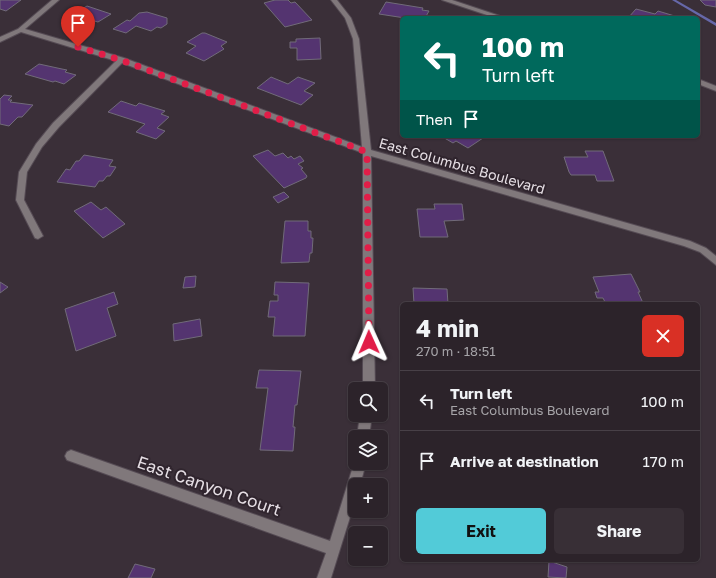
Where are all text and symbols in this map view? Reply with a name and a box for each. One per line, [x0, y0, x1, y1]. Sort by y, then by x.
pin [61, 6, 95, 47]
icon: arrive [67, 12, 89, 34]
text: 100 m [482, 30, 564, 63]
icon: left [416, 32, 468, 84]
text: Turn left [482, 64, 555, 86]
icon: arrive [460, 108, 482, 130]
text: Then [416, 110, 452, 128]
street label: East Columbus Boulevard [377, 134, 547, 197]
text: 4 min [416, 313, 479, 342]
button: close [642, 315, 684, 357]
position arrow [348, 321, 390, 363]
text: 270 m · 18:51 [416, 343, 496, 359]
map controls [348, 382, 388, 566]
button: search [348, 382, 388, 422]
text: Turn left [450, 384, 512, 402]
icon: left [416, 390, 438, 412]
text: 100 m [641, 392, 684, 410]
text: East Columbus Boulevard [450, 402, 610, 418]
button: layers [348, 430, 388, 470]
icon: arrive [416, 450, 438, 472]
street label: East Canyon Court [134, 451, 284, 520]
text: Arrive at destination [450, 452, 599, 470]
text: 170 m [642, 452, 684, 470]
button: + [348, 478, 388, 518]
button: Exit [416, 508, 546, 554]
button: Share [554, 508, 684, 554]
button: − [348, 526, 388, 566]

